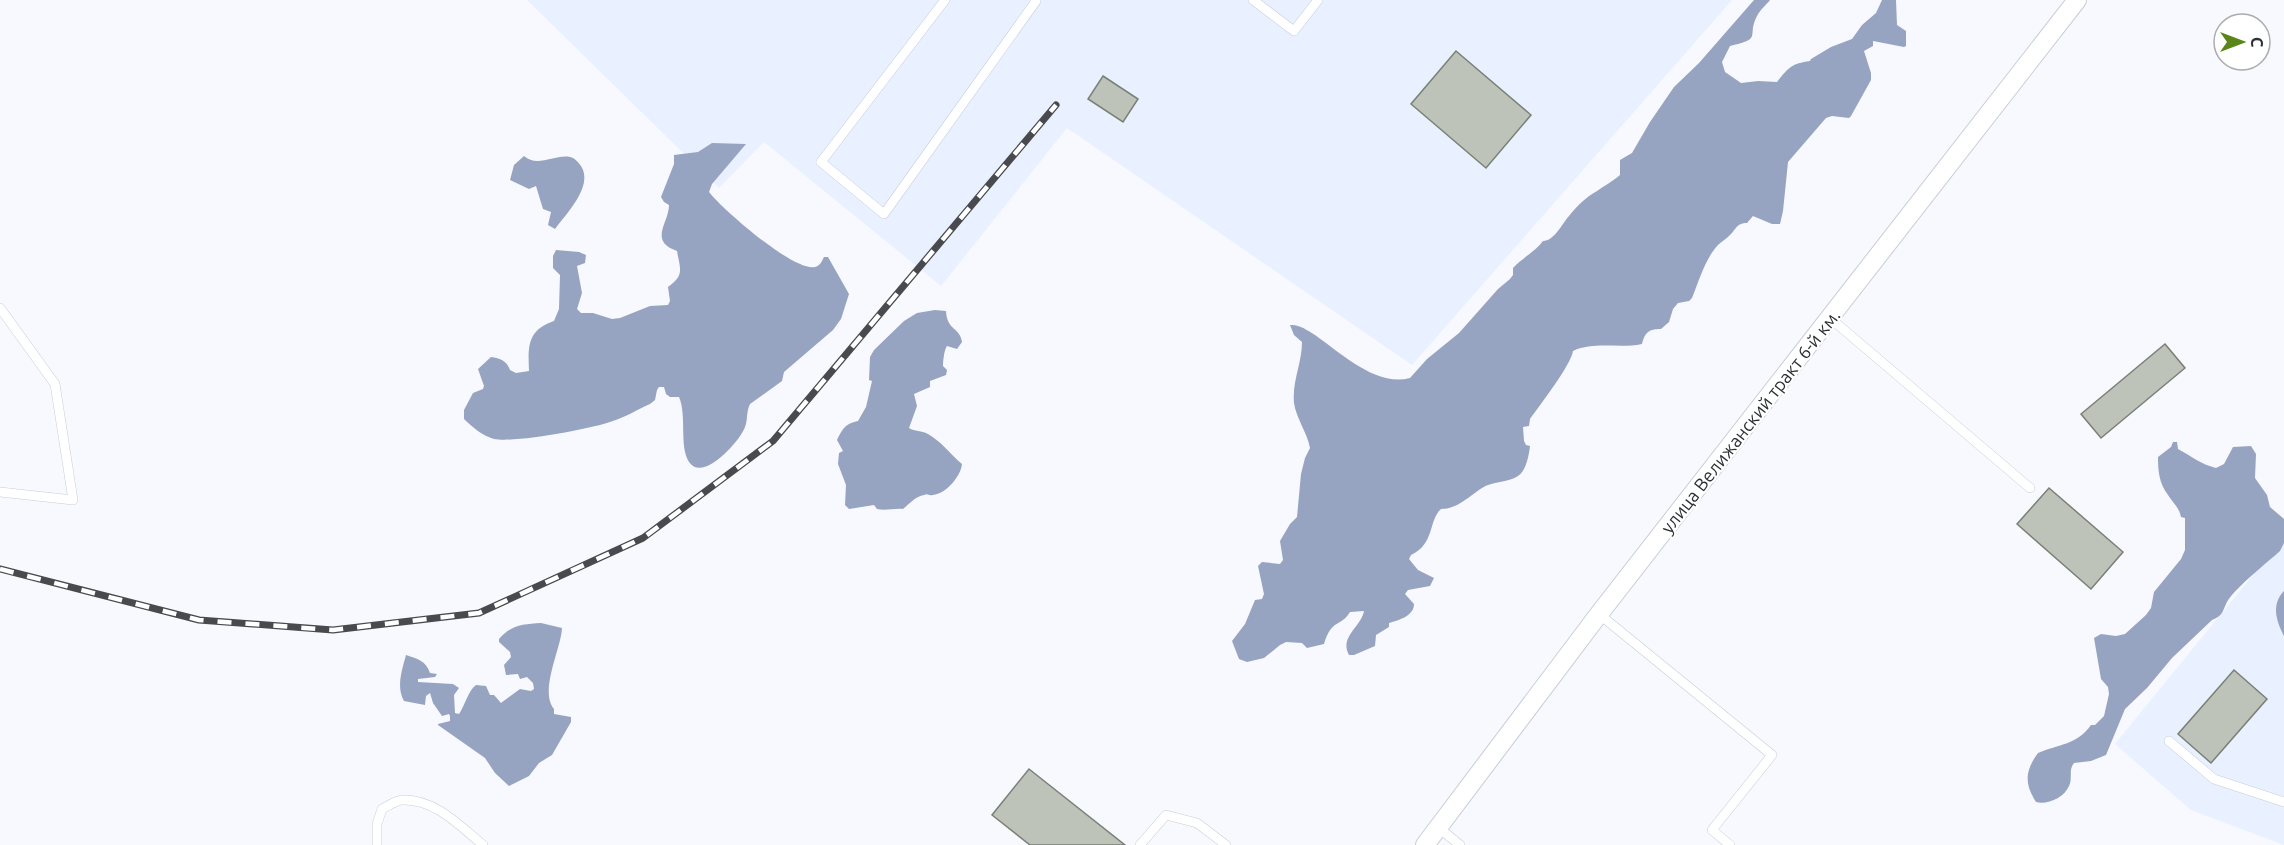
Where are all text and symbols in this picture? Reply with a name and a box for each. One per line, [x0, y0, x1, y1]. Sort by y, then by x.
north arrow [2212, 12, 2272, 72]
text: С [2248, 37, 2266, 47]
street label: улица Велижанский тракт 6-й км. [1656, 305, 1844, 537]

